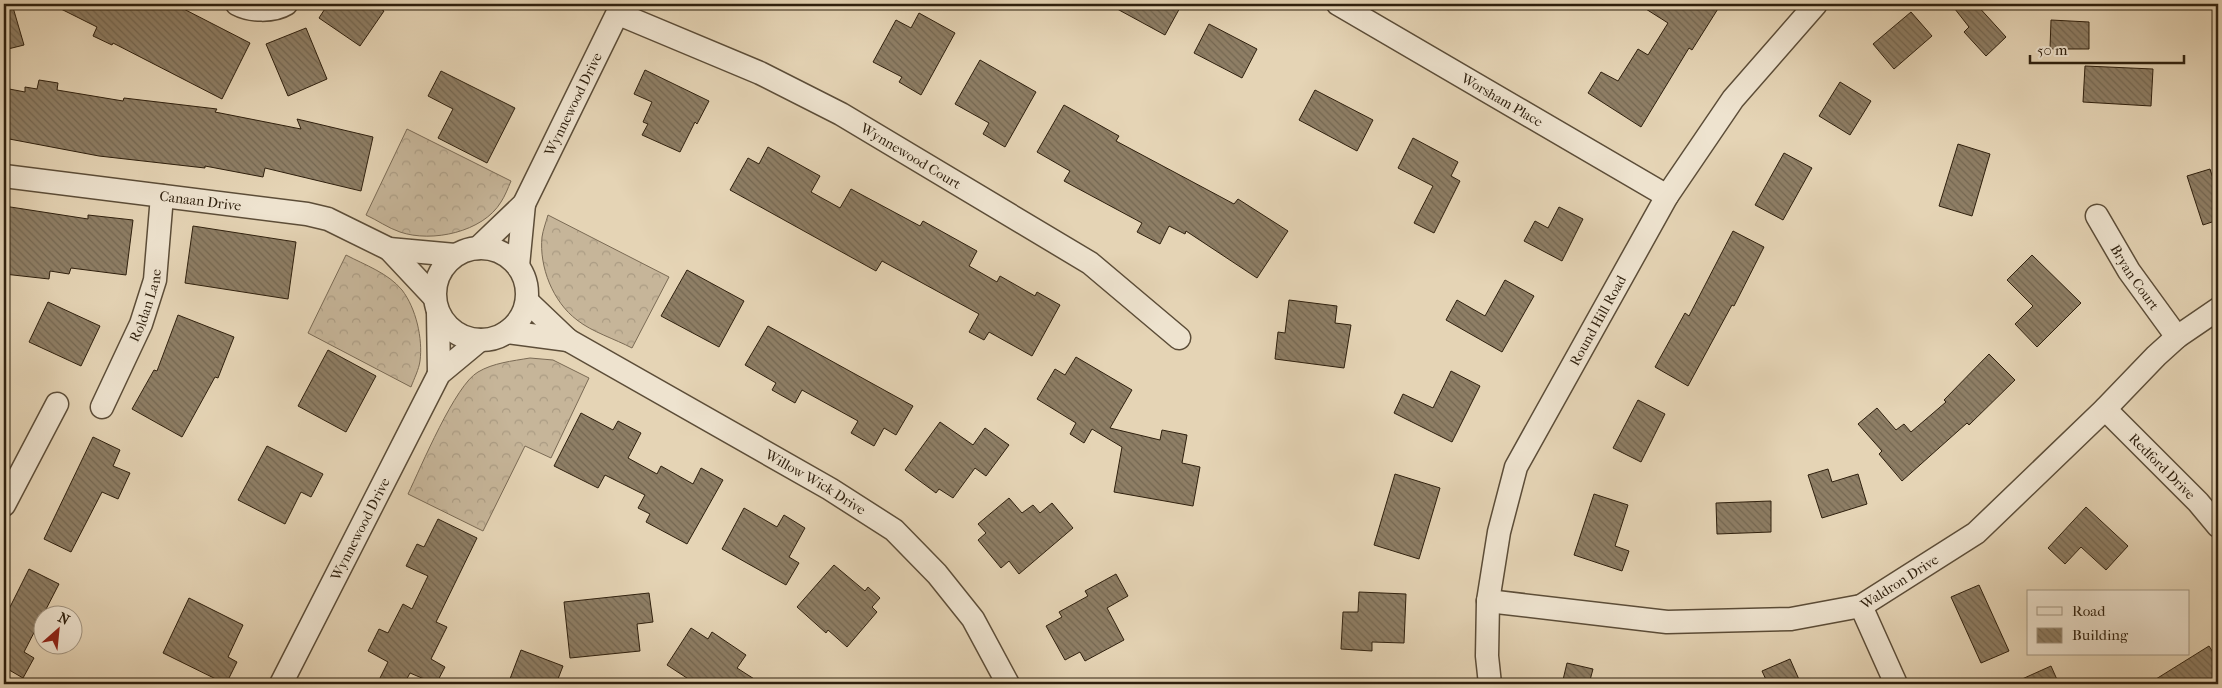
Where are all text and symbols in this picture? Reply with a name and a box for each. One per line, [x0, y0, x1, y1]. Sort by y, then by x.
scale bar [2030, 32, 2183, 64]
text: 50 m [2037, 41, 2068, 59]
street label: Wynnewood Drive [540, 49, 606, 159]
street label: Worsham Place [1457, 69, 1546, 130]
street label: Wynnewood Court [857, 119, 964, 192]
street label: Canaan Drive [159, 187, 242, 214]
street label: Bryan Court [2107, 241, 2163, 313]
street label: Roldan Lane [125, 268, 164, 345]
street label: Round Hill Road [1566, 272, 1630, 369]
street label: Redford Drive [2126, 430, 2199, 503]
street label: Willow Wick Drive [761, 445, 869, 518]
street label: Wynnewood Drive [326, 475, 393, 584]
street label: Waldron Drive [1856, 551, 1942, 613]
legend [2027, 590, 2190, 656]
text: Road [2072, 602, 2106, 620]
north arrow [32, 606, 82, 656]
text: N [55, 609, 73, 629]
text: Building [2072, 626, 2129, 644]

